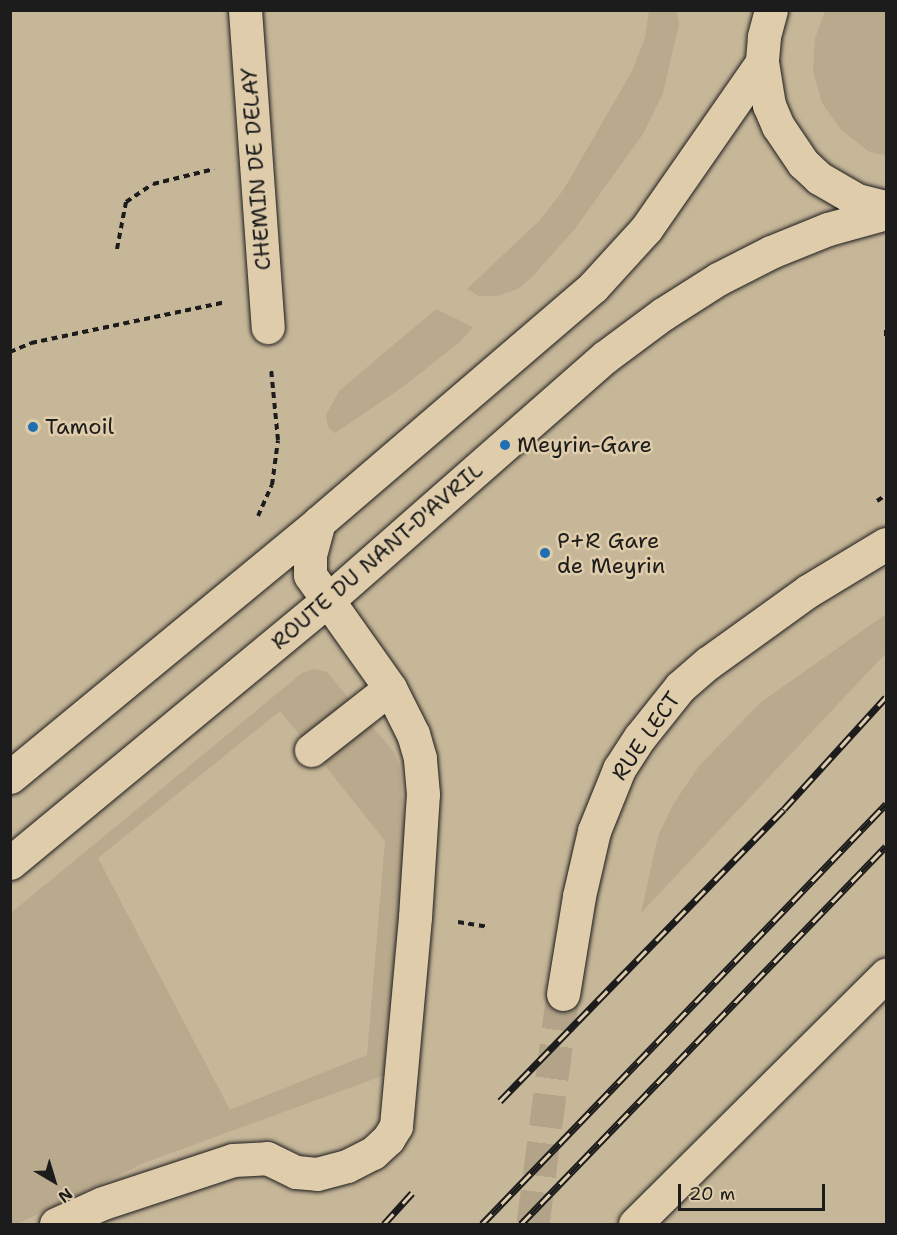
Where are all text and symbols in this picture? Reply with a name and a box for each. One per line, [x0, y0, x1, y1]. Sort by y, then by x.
street label: CHEMIN DE DELAY [236, 67, 276, 271]
place label: Tamoil [45, 414, 114, 440]
marker: Tamoil [26, 420, 40, 434]
place label: Meyrin-Gare [517, 432, 652, 458]
marker: Meyrin-Gare [498, 438, 512, 452]
street label: ROUTE DU NANT-D'AVRIL [266, 457, 488, 655]
place label: P+R Gare de Meyrin [557, 527, 665, 578]
marker: P+R Gare de Meyrin [538, 546, 552, 560]
street label: RUE LECT [606, 687, 686, 785]
north arrow [24, 1151, 84, 1211]
scale bar [681, 1172, 828, 1210]
text: 20 m [689, 1182, 735, 1206]
text: N [54, 1183, 77, 1208]

